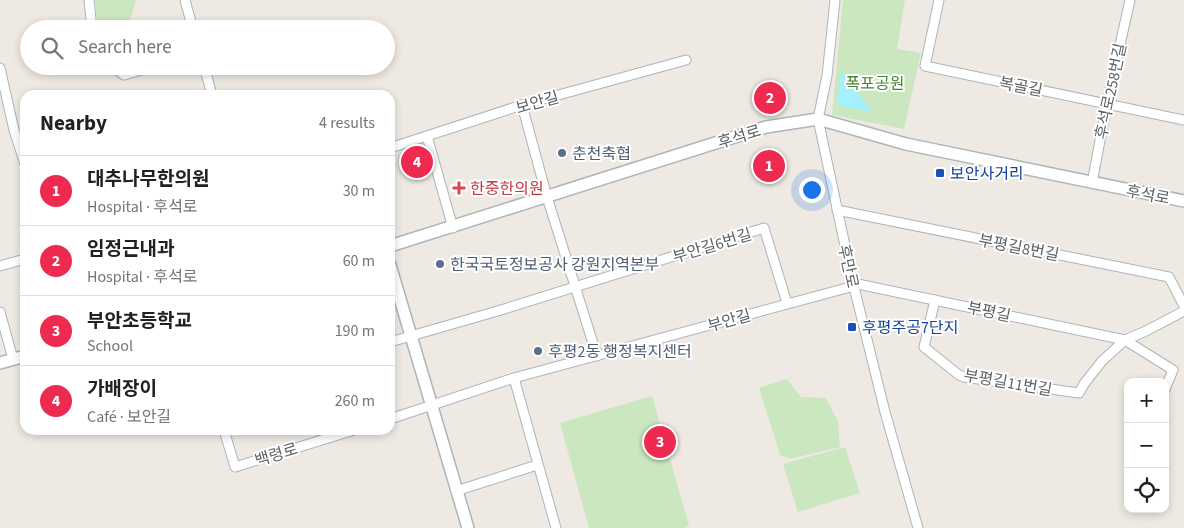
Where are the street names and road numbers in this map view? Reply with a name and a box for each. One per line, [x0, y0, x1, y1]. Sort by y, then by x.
street label: 후석로258번길 [1090, 41, 1132, 141]
street label: 복골길 [997, 72, 1045, 102]
street label: 보안길 [513, 86, 562, 120]
street label: 후석로 [715, 120, 764, 154]
street label: 후석로 [1124, 180, 1172, 210]
street label: 부안길6번길 [670, 224, 755, 268]
street label: 부평길8번길 [977, 229, 1061, 267]
street label: 후만로 [833, 242, 863, 290]
street label: 부평길 [965, 297, 1013, 327]
street label: 부안길 [705, 304, 754, 338]
street label: 부평길11번길 [962, 364, 1054, 402]
street label: 백령로 [252, 438, 301, 472]

